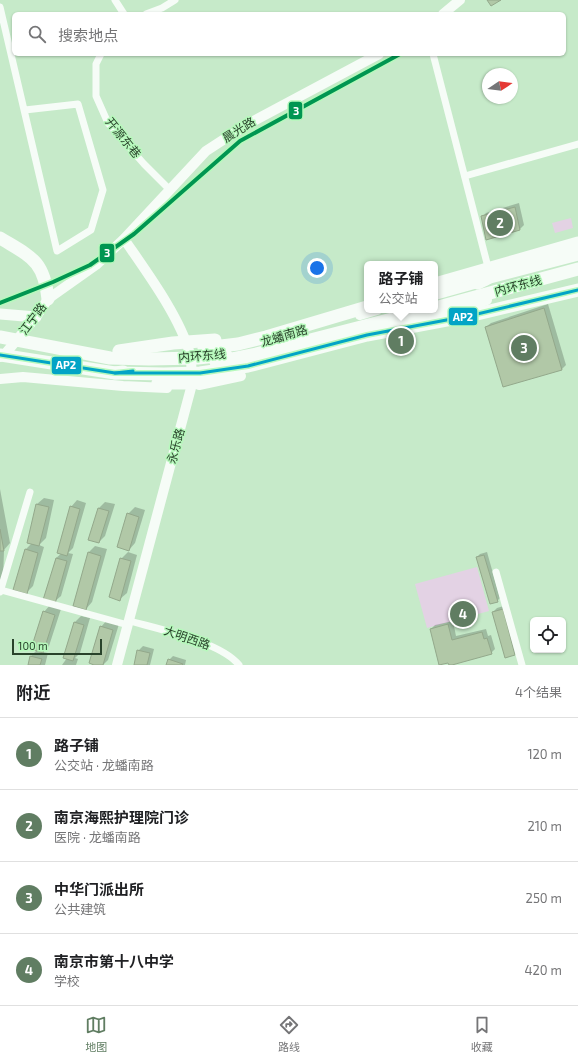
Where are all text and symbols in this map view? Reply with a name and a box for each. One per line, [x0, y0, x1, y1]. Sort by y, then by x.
search box [12, 12, 566, 56]
icon: search [26, 23, 48, 45]
text: 搜索地点 [58, 26, 118, 44]
north arrow [482, 68, 518, 104]
line badge: 3 [288, 101, 303, 120]
text: 3 [293, 104, 299, 117]
street label: 开源东巷 [103, 114, 144, 160]
street label: 晨光路 [219, 114, 257, 145]
pin: 2 [487, 208, 513, 238]
line badge: 3 [99, 243, 115, 263]
text: 3 [104, 246, 110, 259]
your location [307, 258, 327, 278]
popup [364, 261, 438, 313]
text: 路子铺 [378, 269, 424, 287]
street label: 内环东线 [493, 272, 543, 298]
text: 公交站 [378, 290, 418, 306]
street label: 江宁路 [16, 300, 49, 337]
line badge: AP2 [448, 307, 478, 326]
text: AP2 [453, 310, 473, 323]
street label: 龙蟠南路 [259, 322, 309, 348]
pin: 1 [388, 326, 414, 356]
pin: 3 [511, 333, 537, 363]
street label: 内环东线 [177, 346, 226, 364]
line badge: AP2 [51, 356, 82, 375]
text: AP2 [56, 358, 76, 371]
street label: 永乐路 [164, 427, 186, 465]
pin: 4 [450, 599, 476, 629]
map controls [530, 617, 566, 653]
button: locate [530, 617, 566, 653]
street label: 大明西路 [162, 623, 212, 651]
scale bar [12, 637, 102, 656]
text: 100 m [18, 639, 48, 652]
text: 附近 [16, 682, 50, 702]
text: 4个结果 [515, 684, 562, 700]
text: 路子铺 [54, 736, 99, 754]
text: 1 [26, 746, 32, 762]
text: 120 m [527, 746, 562, 762]
text: 公交站 · 龙蟠南路 [54, 757, 154, 773]
text: 南京海熙护理院门诊 [54, 808, 189, 826]
text: 2 [25, 818, 33, 834]
text: 210 m [527, 818, 562, 834]
text: 医院 · 龙蟠南路 [54, 829, 141, 845]
text: 中华门派出所 [54, 880, 144, 898]
text: 3 [25, 890, 33, 906]
text: 250 m [526, 890, 562, 906]
text: 公共建筑 [54, 901, 106, 917]
text: 南京市第十八中学 [54, 952, 174, 970]
text: 4 [25, 962, 33, 978]
text: 420 m [525, 962, 562, 978]
text: 学校 [54, 973, 80, 989]
tab: 地图 [85, 1014, 107, 1054]
tab: 路线 [278, 1014, 300, 1054]
tab: 收藏 [471, 1014, 493, 1054]

